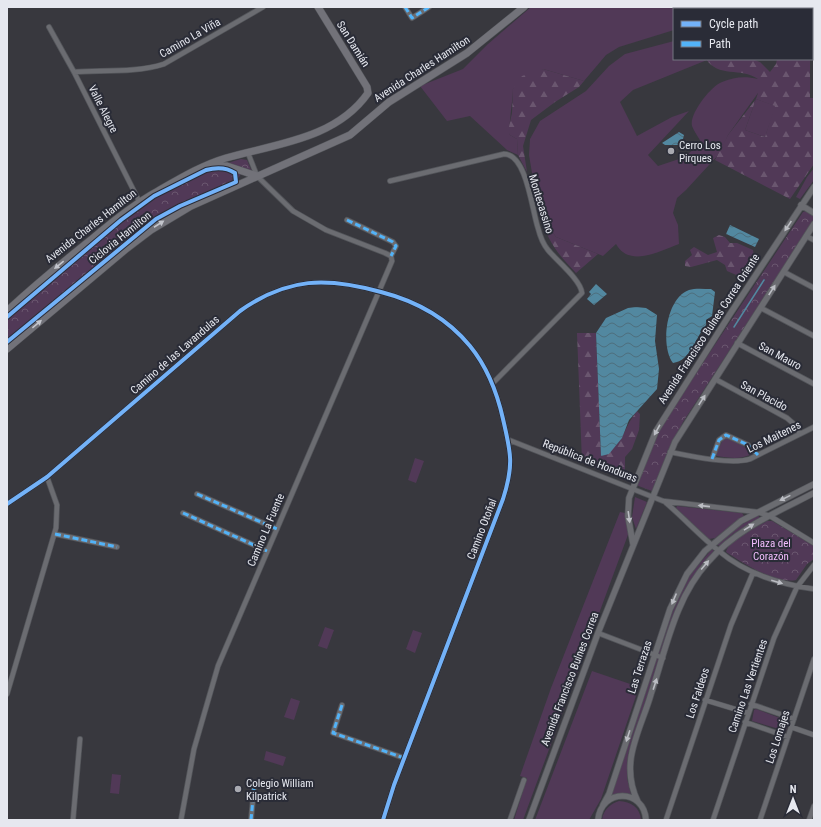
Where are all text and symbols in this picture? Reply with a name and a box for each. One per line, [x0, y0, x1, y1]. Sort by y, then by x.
legend [673, 8, 813, 60]
street label: Camino La Viña [157, 15, 223, 61]
text: Cycle path [709, 17, 759, 31]
street label: San Damián [334, 19, 372, 69]
street label: Avenida Charles Hamilton [372, 33, 472, 105]
text: Path [709, 37, 731, 51]
street label: Valle Alegre [85, 83, 121, 135]
place label: Cerro Los Pirques [679, 139, 721, 165]
marker: Cerro Los Pirques [666, 146, 676, 156]
street label: Montecassino [526, 173, 556, 236]
street label: Avenida Charles Hamilton [43, 186, 139, 266]
street label: Ciclovia Hamilton [86, 209, 154, 267]
one-way arrow [784, 220, 791, 232]
one-way arrow [154, 221, 165, 228]
street label: Avenida Francisco Bulnes Correa Oriente [656, 252, 762, 406]
one-way arrow [54, 261, 65, 270]
one-way arrow [768, 285, 776, 296]
street label: Camino de las Lavandulas [128, 313, 222, 397]
one-way arrow [32, 320, 42, 329]
street label: San Mauro [756, 339, 804, 373]
street label: San Placido [738, 378, 790, 414]
one-way arrow [698, 394, 705, 406]
street label: Los Maitenes [745, 418, 803, 456]
one-way arrow [654, 424, 660, 436]
street label: República de Honduras [541, 437, 639, 485]
street label: Camino La Fuente [245, 492, 287, 568]
one-way arrow [780, 495, 791, 501]
street label: Camino Otoñal [464, 497, 500, 561]
one-way arrow [698, 503, 710, 510]
one-way arrow [626, 511, 632, 523]
one-way arrow [743, 524, 755, 531]
park label: Plaza del Corazón [751, 537, 791, 563]
one-way arrow [700, 560, 709, 570]
one-way arrow [771, 579, 783, 585]
one-way arrow [671, 594, 677, 605]
street label: Avenida Francisco Bulnes Correa [538, 610, 602, 748]
street label: Camino Las Vertientes [726, 637, 770, 735]
street label: Las Terrazas [625, 639, 655, 695]
street label: Los Faldeos [684, 666, 712, 720]
one-way arrow [652, 678, 658, 690]
street label: Los Lomajes [763, 709, 793, 765]
one-way arrow [625, 730, 631, 742]
place label: Colegio William Kilpatrick [246, 777, 313, 803]
north arrow [773, 779, 813, 819]
text: N [790, 783, 797, 796]
marker: Colegio William Kilpatrick [233, 784, 243, 794]

